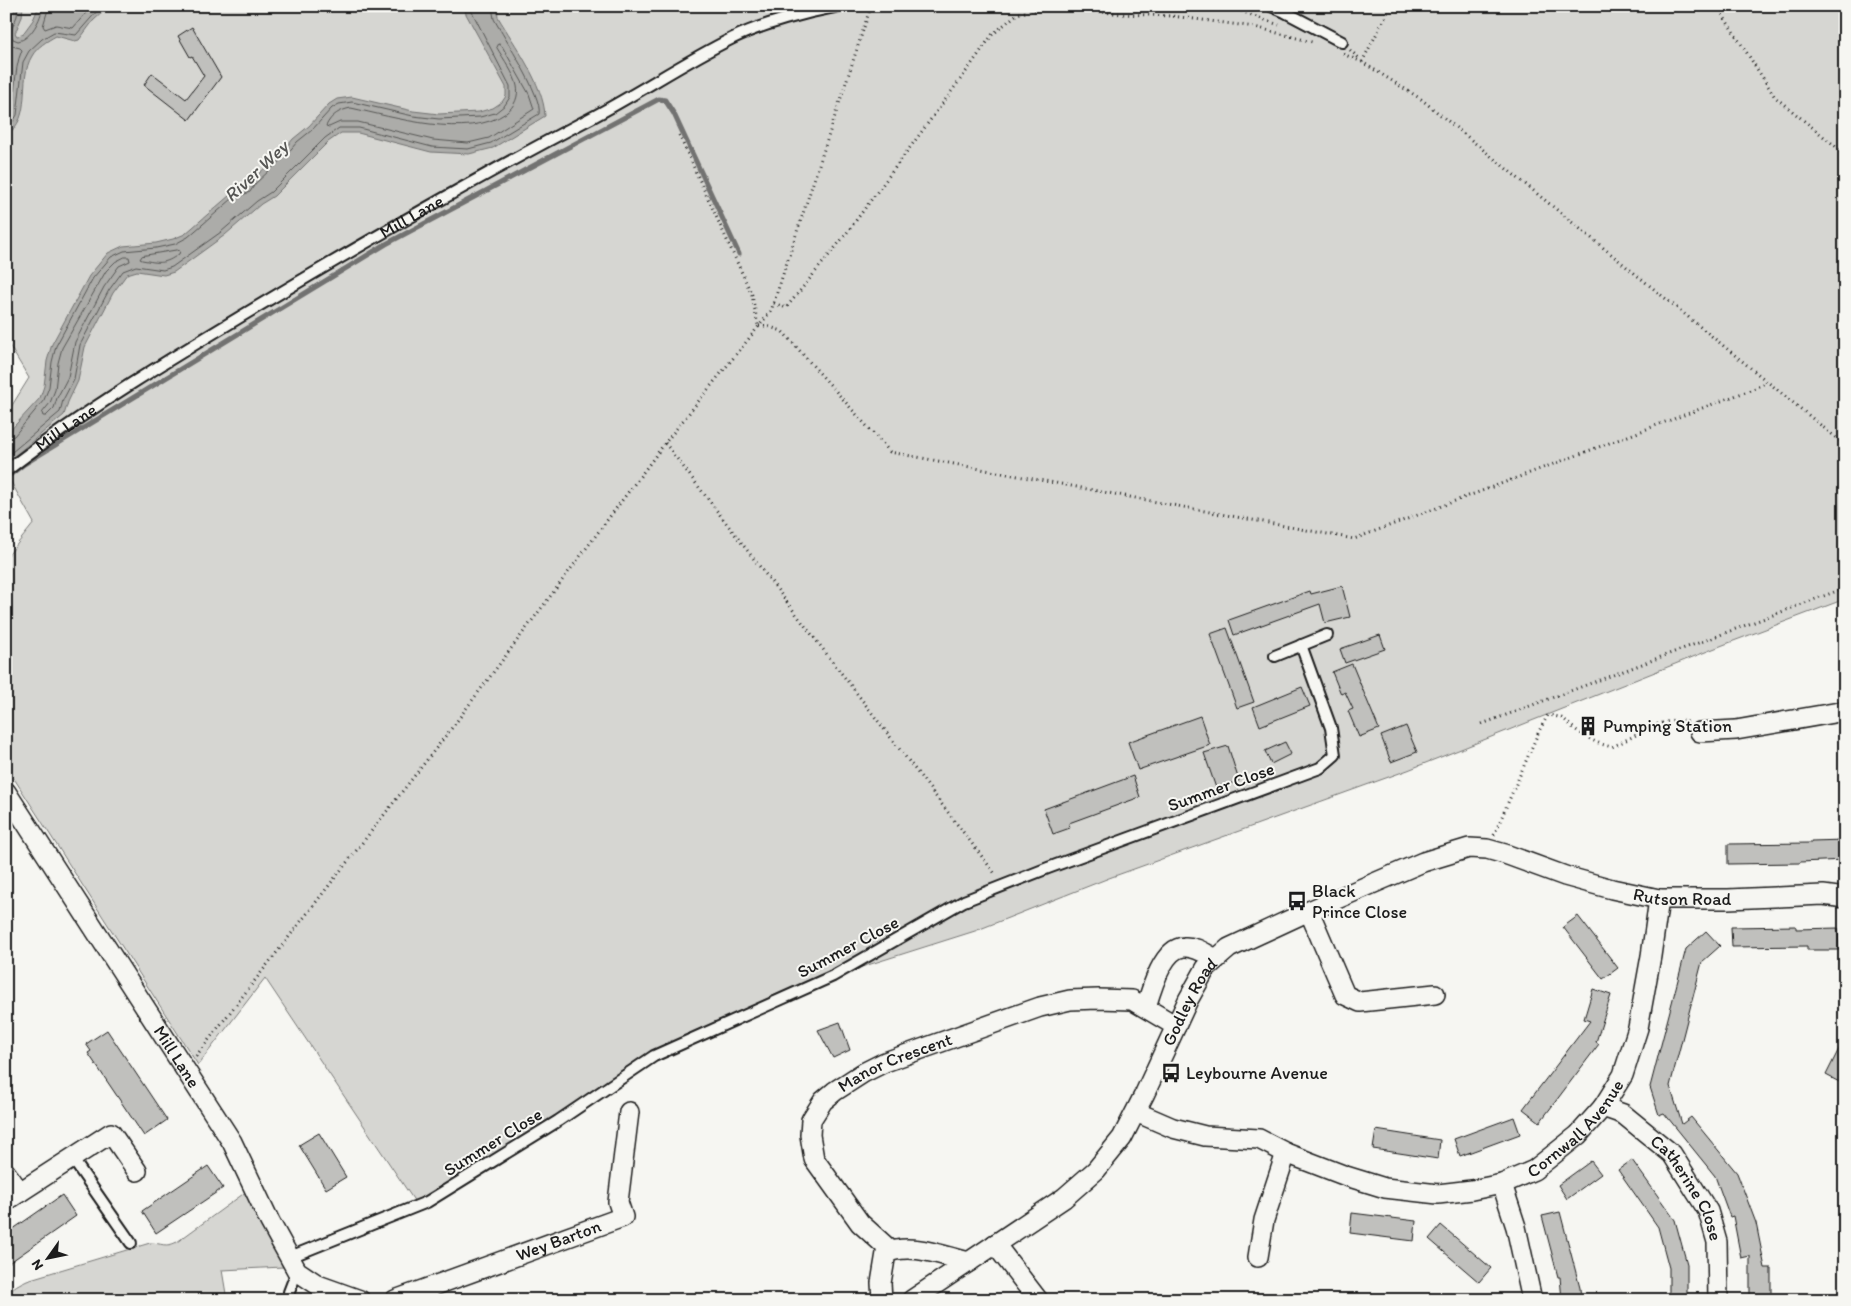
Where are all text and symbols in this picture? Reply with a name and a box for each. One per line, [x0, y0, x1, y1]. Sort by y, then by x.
water label: River Wey [219, 134, 295, 207]
street label: Mill Lane [376, 190, 447, 243]
street label: Mill Lane [31, 398, 101, 456]
building icon: Pumping Station [1577, 715, 1599, 737]
place label: Pumping Station [1603, 715, 1732, 737]
street label: Summer Close [1165, 758, 1277, 816]
place label: Black Prince Close [1312, 880, 1407, 923]
street label: Rutson Road [1631, 883, 1732, 910]
bus stop icon: Black Prince Close [1286, 890, 1308, 912]
street label: Summer Close [793, 911, 903, 983]
street label: Godley Road [1157, 952, 1222, 1049]
street label: Mill Lane [149, 1021, 205, 1092]
street label: Manor Crescent [834, 1028, 955, 1097]
bus stop icon: Leybourne Avenue [1160, 1062, 1182, 1084]
place label: Leybourne Avenue [1186, 1062, 1328, 1084]
street label: Cornwall Avenue [1524, 1075, 1628, 1183]
street label: Summer Close [440, 1103, 546, 1181]
street label: Catherine Close [1646, 1130, 1727, 1243]
street label: Wey Barton [513, 1215, 604, 1266]
north arrow [22, 1234, 72, 1284]
text: N [28, 1256, 47, 1273]

